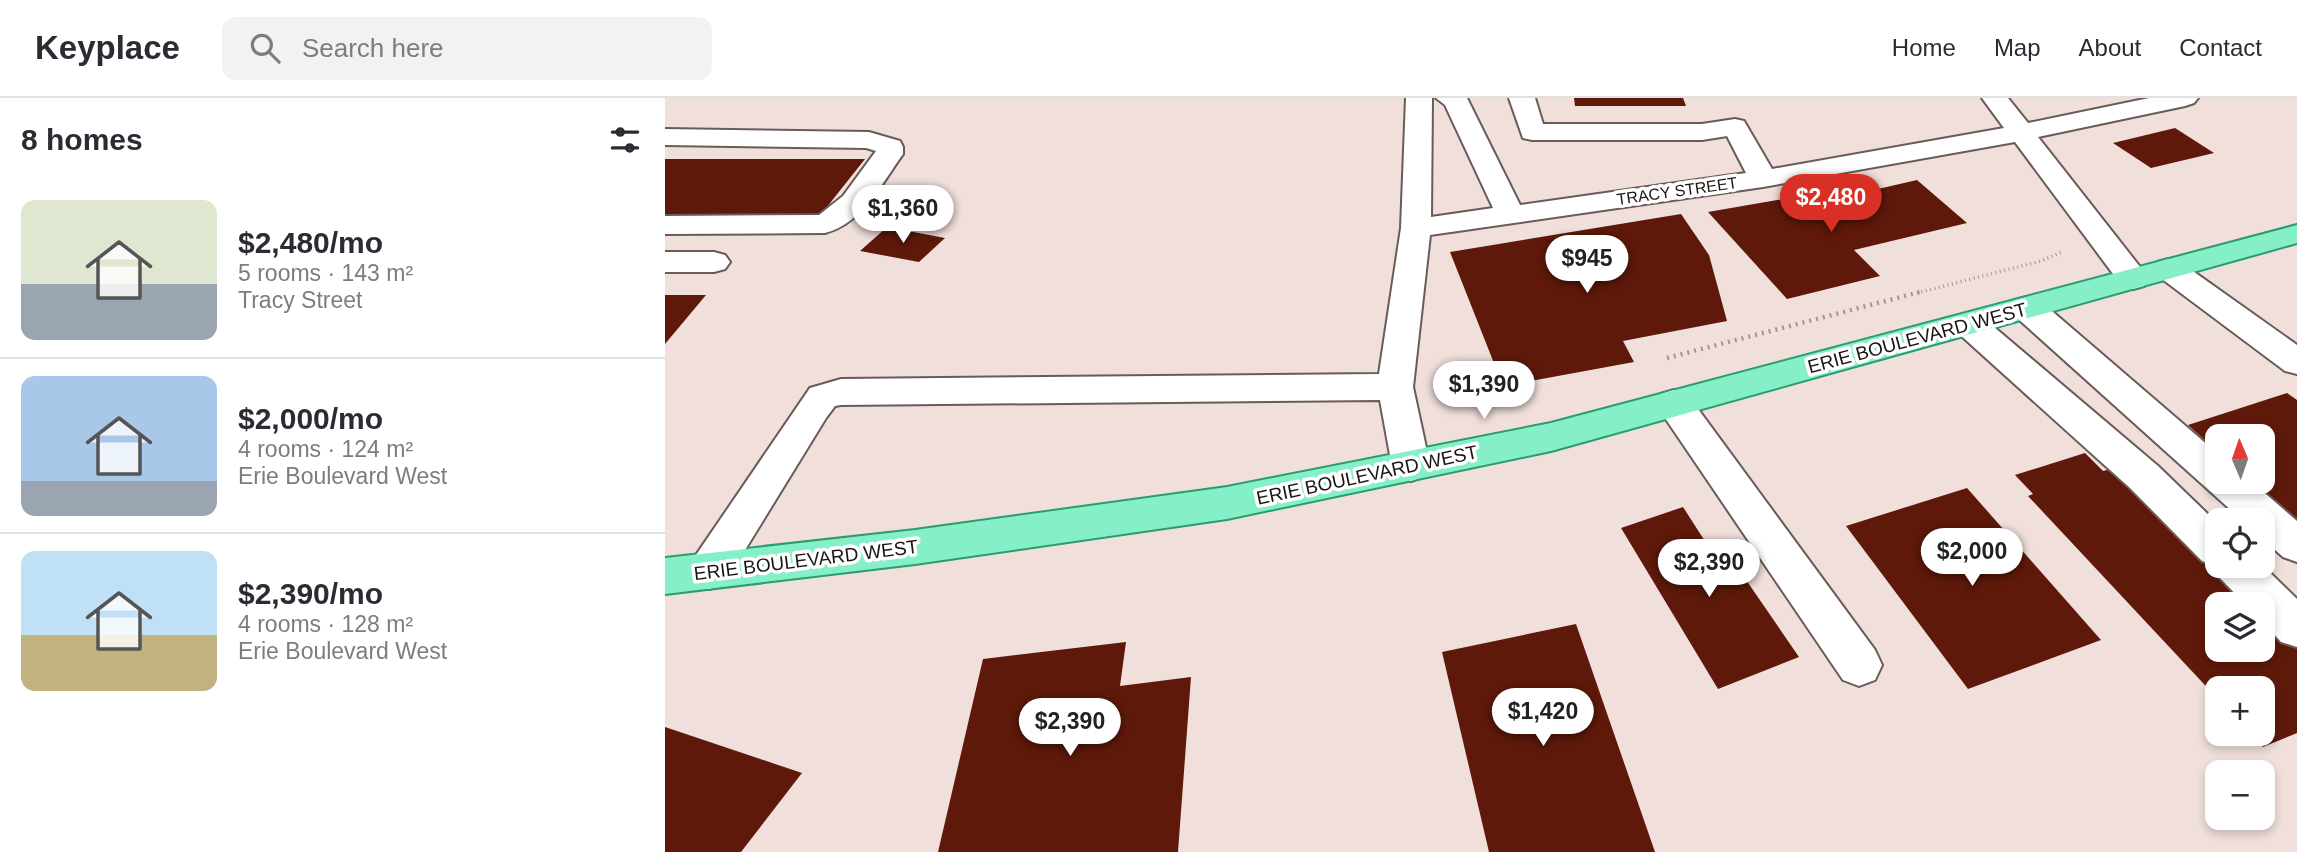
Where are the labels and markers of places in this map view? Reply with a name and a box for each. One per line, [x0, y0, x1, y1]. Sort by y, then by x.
pin: $2,480 [1774, 174, 1888, 234]
pin: $1,360 [846, 186, 960, 245]
pin: $945 [1546, 236, 1628, 295]
pin: $1,390 [1427, 362, 1541, 421]
pin: $2,000 [1915, 528, 2029, 588]
pin: $2,390 [1652, 540, 1766, 599]
pin: $1,420 [1486, 688, 1600, 748]
pin: $2,390 [1013, 698, 1127, 758]

